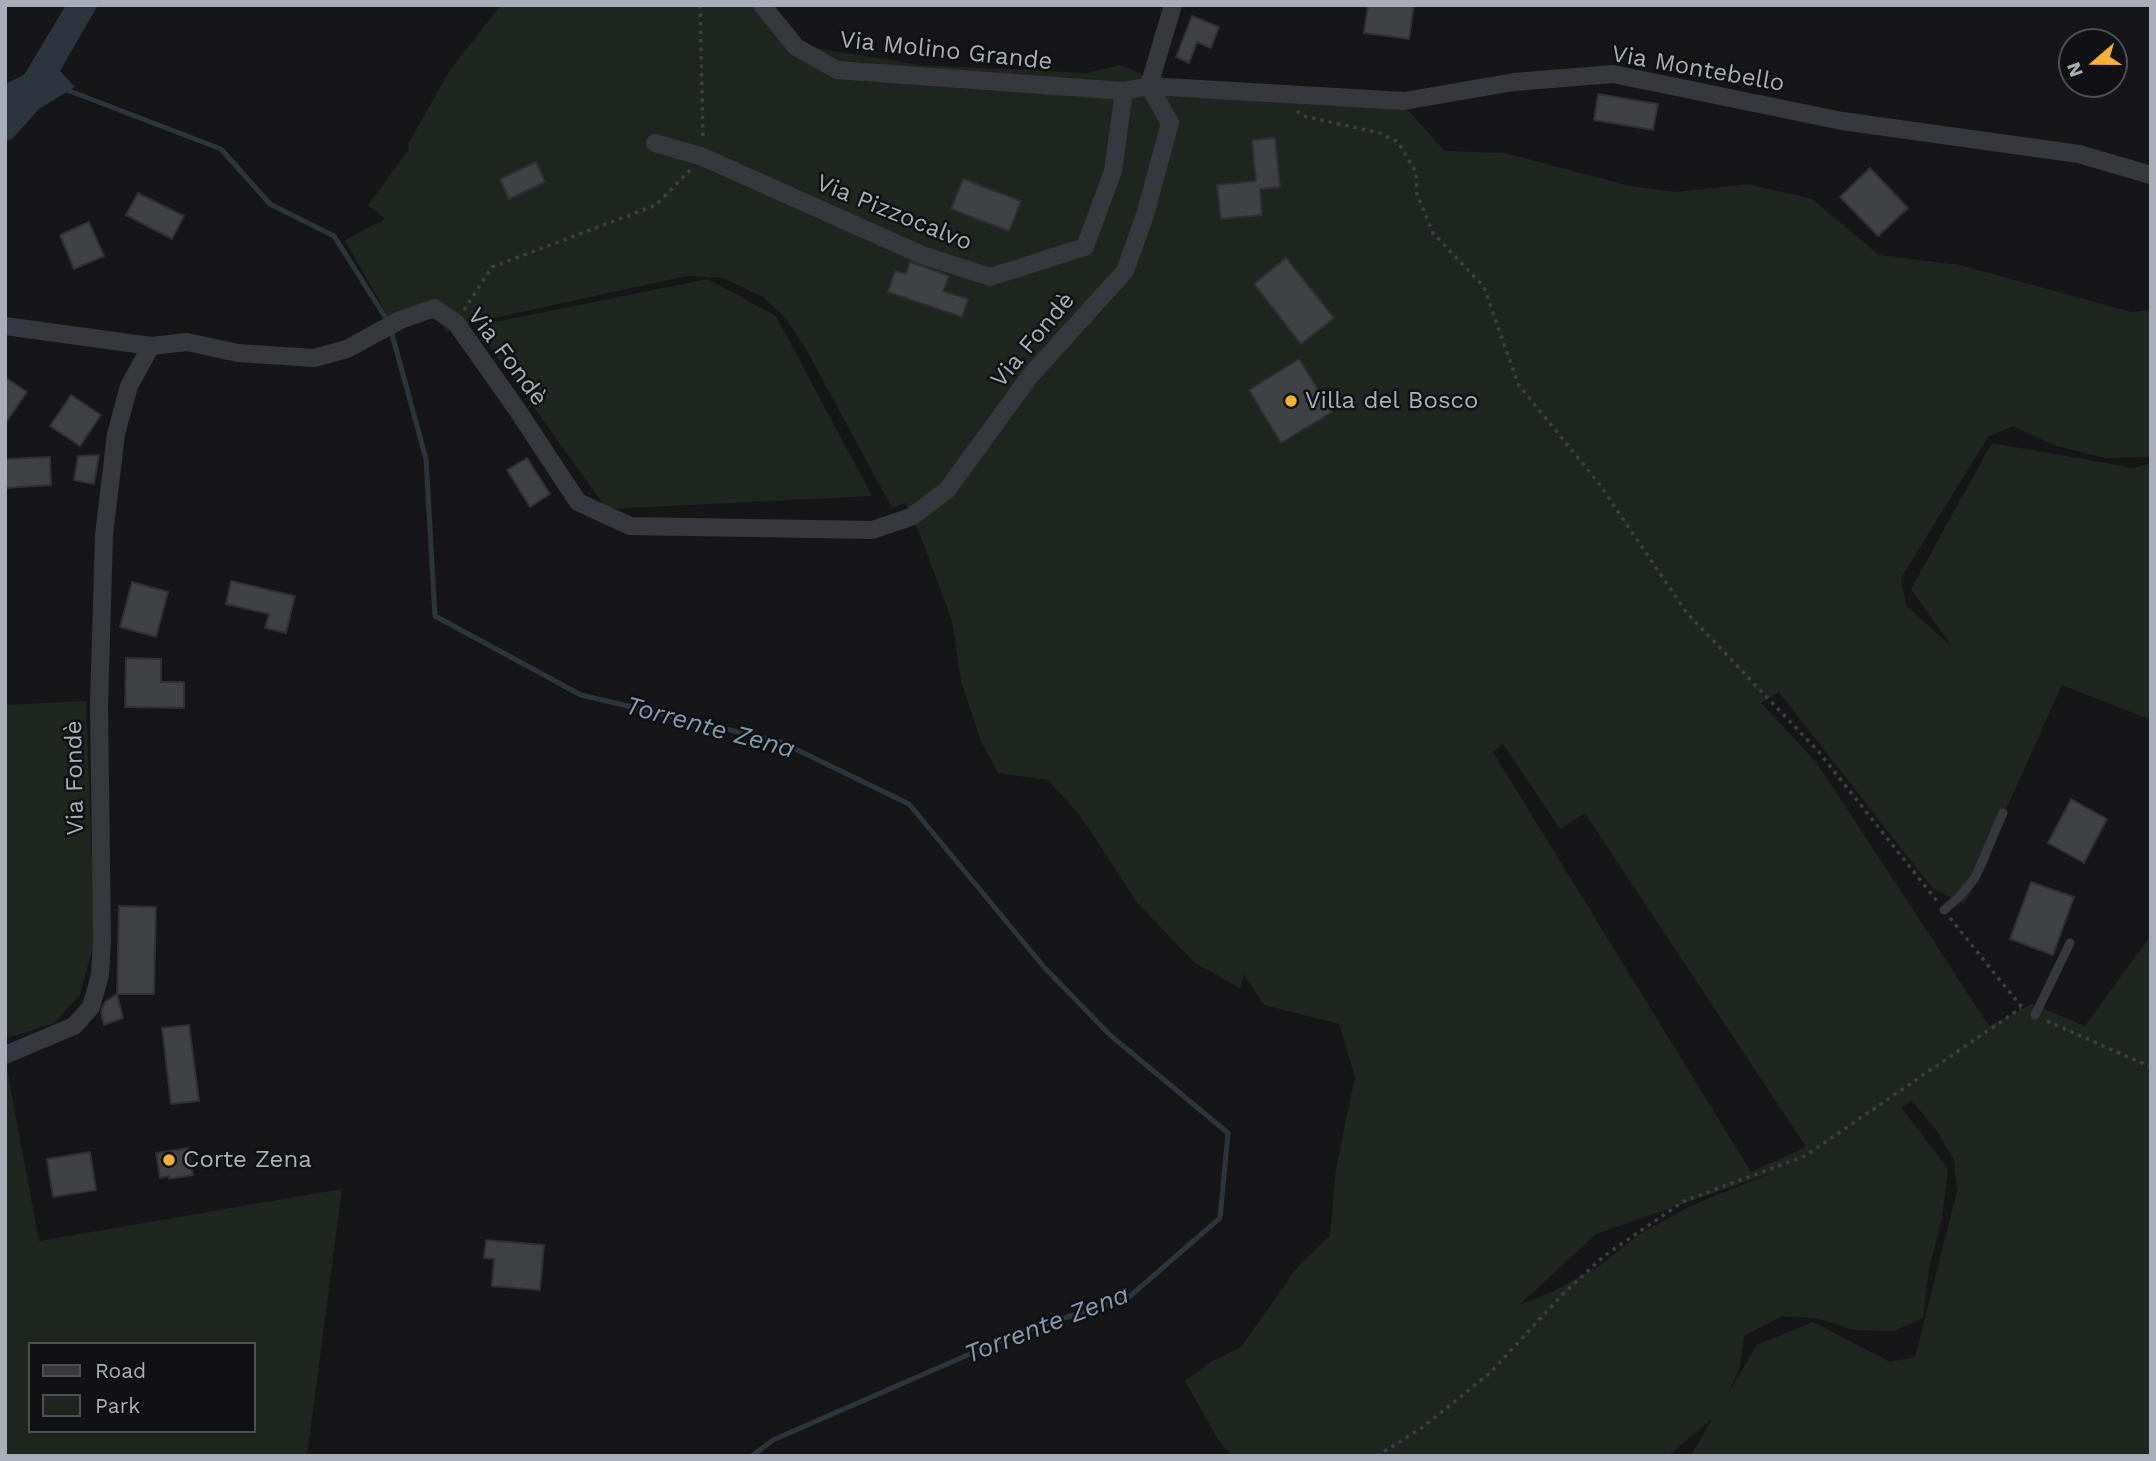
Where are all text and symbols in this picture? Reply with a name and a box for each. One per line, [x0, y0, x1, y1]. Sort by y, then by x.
street label: Via Molino Grande [838, 26, 1054, 76]
north arrow [2058, 28, 2128, 98]
street label: Via Montebello [1609, 40, 1787, 98]
text: N [2061, 59, 2088, 80]
street label: Via Pizzocalvo [812, 169, 976, 257]
street label: Via Fondè [985, 287, 1081, 393]
street label: Via Fondè [461, 302, 553, 412]
place label: Villa del Bosco [1305, 387, 1478, 415]
marker: Villa del Bosco [1283, 393, 1299, 409]
water label: Torrente Zena [622, 690, 798, 766]
street label: Via Fondè [60, 720, 90, 836]
place label: Corte Zena [183, 1146, 312, 1174]
marker: Corte Zena [161, 1152, 177, 1168]
water label: Torrente Zena [960, 1279, 1134, 1371]
legend [28, 1342, 256, 1433]
text: Road [95, 1358, 146, 1383]
text: Park [95, 1393, 140, 1418]

